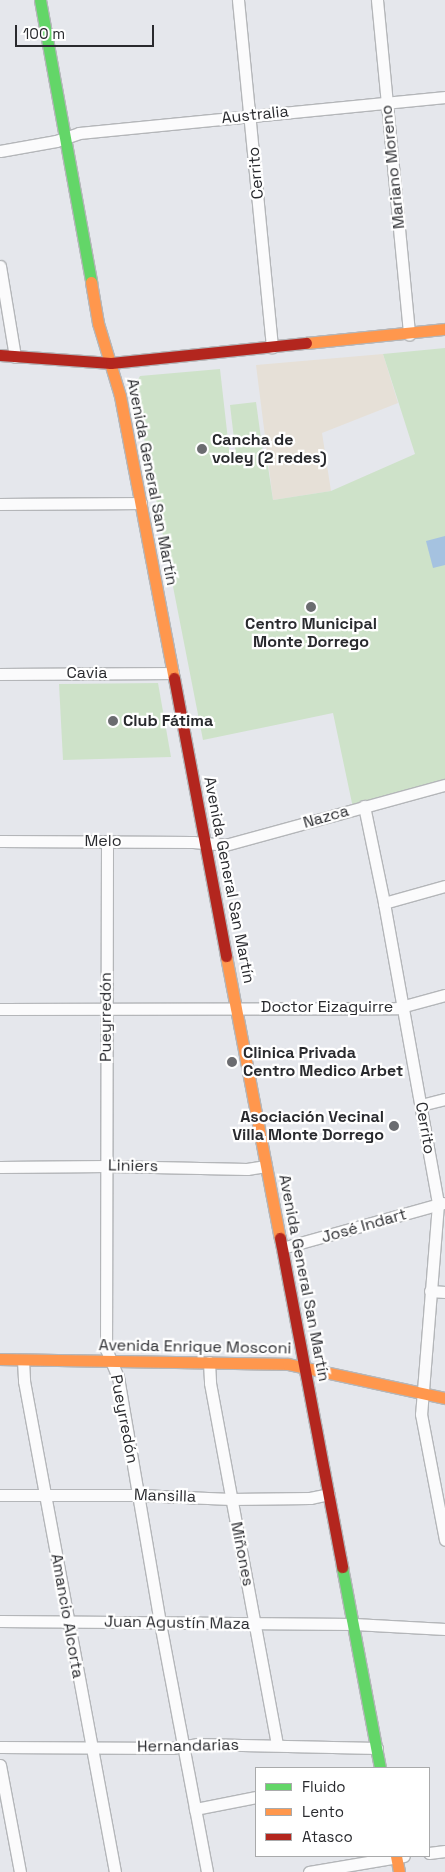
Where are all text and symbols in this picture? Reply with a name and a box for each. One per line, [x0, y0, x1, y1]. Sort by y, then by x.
scale bar [18, 15, 156, 47]
text: 100 m [23, 24, 65, 43]
street label: Australia [220, 102, 290, 128]
street label: Mariano Moreno [377, 104, 409, 230]
street label: Cerrito [244, 146, 268, 200]
street label: Avenida General San Martín [123, 377, 181, 587]
place label: Cancha de voley (2 redes) [212, 430, 327, 468]
marker: Cancha de voley (2 redes) [196, 443, 208, 455]
marker: Centro Municipal Monte Dorrego [305, 601, 317, 613]
place label: Centro Municipal Monte Dorrego [245, 614, 377, 652]
street label: Cavia [67, 663, 107, 683]
place label: Club Fátima [123, 711, 213, 731]
marker: Club Fátima [107, 715, 119, 727]
street label: Avenida General San Martín [200, 775, 258, 985]
street label: Nazca [301, 801, 351, 833]
street label: Melo [84, 831, 122, 851]
street label: Pueyrredón [96, 972, 116, 1062]
street label: Doctor Eizaguirre [261, 997, 393, 1017]
place label: Clinica Privada Centro Medico Arbet [243, 1043, 403, 1081]
marker: Clinica Privada Centro Medico Arbet [225, 1055, 239, 1069]
street label: Cerrito [411, 1100, 439, 1156]
place label: Asociación Vecinal Villa Monte Dorrego [232, 1107, 384, 1145]
marker: Asociación Vecinal Villa Monte Dorrego [388, 1120, 400, 1132]
street label: Liniers [108, 1156, 158, 1176]
street label: Avenida General San Martín [275, 1173, 333, 1383]
street label: José Indart [319, 1205, 409, 1247]
street label: Avenida Enrique Mosconi [98, 1336, 292, 1358]
street label: Pueyrredón [106, 1373, 142, 1465]
street label: Mansilla [134, 1485, 196, 1507]
street label: Miñones [226, 1520, 258, 1588]
street label: Amancio Alcorta [47, 1552, 87, 1680]
street label: Juan Agustín Maza [104, 1612, 250, 1634]
street label: Hernandarias [137, 1736, 239, 1756]
legend [255, 1767, 430, 1857]
text: Fluido [302, 1777, 346, 1796]
text: Lento [302, 1802, 344, 1821]
text: Atasco [302, 1827, 353, 1846]

